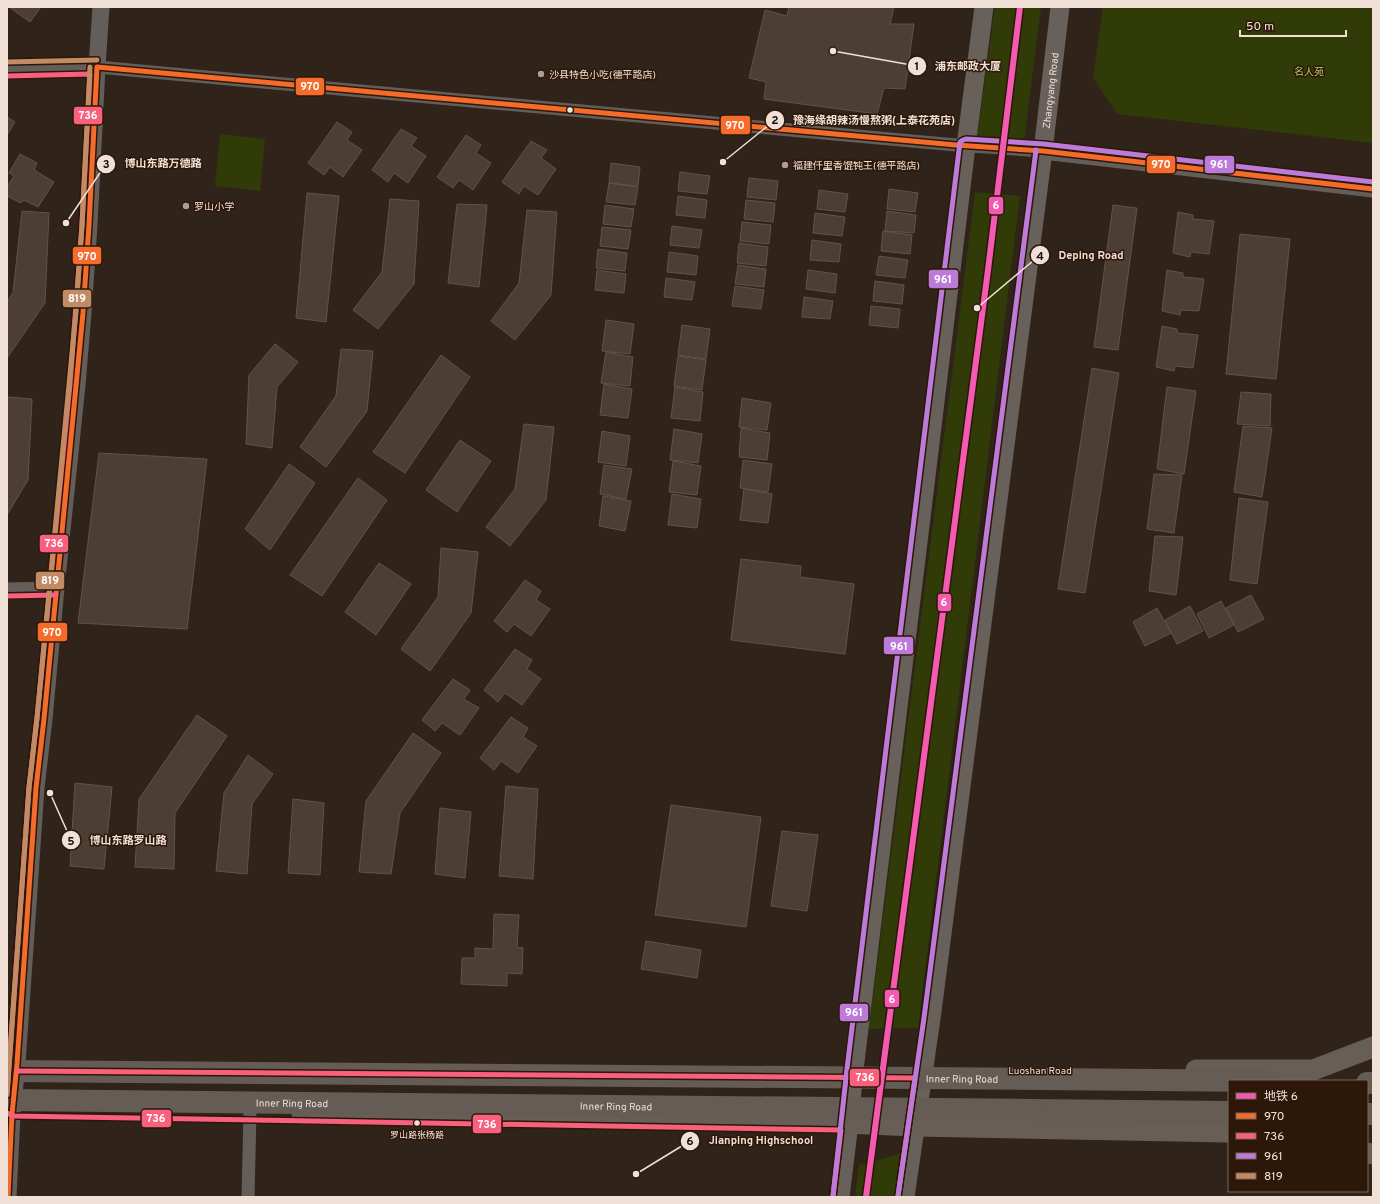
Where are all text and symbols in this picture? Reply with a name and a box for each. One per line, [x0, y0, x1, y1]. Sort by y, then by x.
scale bar [1240, 12, 1346, 38]
text: 50 m [1246, 19, 1274, 35]
street label: Zhangyang Road [1041, 52, 1063, 129]
callout: 浦东邮政大厦 [907, 54, 1009, 77]
text: 1 [915, 59, 919, 75]
text: 浦东邮政大厦 [935, 60, 1001, 74]
park label: 名人苑 [1294, 66, 1324, 79]
marker: 沙县特色小吃(德平路店) [536, 69, 546, 79]
place label: 沙县特色小吃(德平路店) [549, 69, 656, 82]
line badge: 970 [295, 77, 325, 96]
text: 970 [300, 80, 320, 94]
unlabelled marker [565, 105, 575, 115]
line badge: 736 [73, 106, 103, 125]
text: 736 [78, 109, 98, 123]
callout: 豫海缘胡辣汤慢熬粥(上泰花苑店) [765, 109, 963, 132]
text: 2 [771, 113, 779, 129]
text: 豫海缘胡辣汤慢熬粥(上泰花苑店) [793, 114, 955, 128]
line badge: 970 [720, 115, 751, 135]
text: 970 [725, 119, 745, 133]
callout: 博山东路万德路 [96, 152, 209, 175]
line badge: 970 [1146, 155, 1176, 174]
line badge: 961 [1204, 155, 1235, 174]
text: 3 [102, 157, 110, 173]
text: 博山东路万德路 [125, 157, 202, 171]
text: 970 [1151, 158, 1171, 172]
text: 961 [1210, 158, 1228, 172]
marker: 福建仟里香馄钝王(德平路店) [780, 160, 790, 170]
place label: 福建仟里香馄钝王(德平路店) [793, 160, 920, 173]
line badge: 6 [988, 196, 1004, 215]
text: 6 [993, 199, 1000, 213]
marker: 罗山小学 [181, 201, 191, 211]
place label: 罗山小学 [194, 201, 234, 214]
callout: Deping Road [1030, 244, 1131, 267]
line badge: 970 [72, 246, 102, 265]
text: 4 [1036, 249, 1044, 265]
text: Deping Road [1058, 249, 1124, 263]
text: 970 [77, 250, 97, 264]
line badge: 961 [928, 269, 959, 289]
text: 961 [934, 273, 952, 287]
line badge: 819 [62, 289, 92, 308]
text: 819 [68, 292, 86, 306]
line badge: 736 [39, 534, 69, 553]
text: 736 [44, 537, 64, 551]
line badge: 819 [35, 571, 65, 590]
text: 819 [41, 574, 59, 588]
line badge: 6 [937, 593, 952, 612]
text: 6 [941, 596, 948, 610]
line badge: 970 [37, 622, 68, 642]
text: 970 [42, 626, 62, 640]
line badge: 961 [883, 636, 914, 655]
text: 961 [890, 640, 908, 654]
callout: 博山东路罗山路 [61, 829, 174, 852]
text: 5 [67, 834, 75, 850]
text: 博山东路罗山路 [90, 834, 167, 848]
line badge: 6 [884, 989, 900, 1008]
text: 6 [889, 993, 896, 1007]
line badge: 961 [839, 1003, 869, 1022]
text: 961 [845, 1006, 863, 1020]
street label: Luoshan Road [1008, 1065, 1072, 1078]
line badge: 736 [849, 1068, 880, 1087]
text: 736 [855, 1071, 875, 1085]
street label: Inner Ring Road [926, 1073, 998, 1087]
legend [1228, 1080, 1368, 1192]
text: 地铁 6 [1264, 1089, 1298, 1105]
street label: Inner Ring Road [256, 1097, 328, 1111]
street label: Inner Ring Road [580, 1101, 652, 1114]
line badge: 736 [141, 1109, 172, 1128]
text: 970 [1264, 1109, 1284, 1125]
text: 736 [146, 1112, 166, 1126]
line badge: 736 [472, 1114, 502, 1134]
marker: 罗山路张杨路 [412, 1118, 422, 1128]
text: 736 [477, 1118, 497, 1132]
callout: Jianping Highschool [680, 1129, 821, 1152]
text: 736 [1264, 1129, 1284, 1145]
place label: 罗山路张杨路 [390, 1130, 444, 1141]
text: 6 [686, 1134, 694, 1150]
text: Jianping Highschool [709, 1134, 813, 1148]
text: 961 [1264, 1149, 1283, 1165]
text: 819 [1264, 1169, 1283, 1185]

